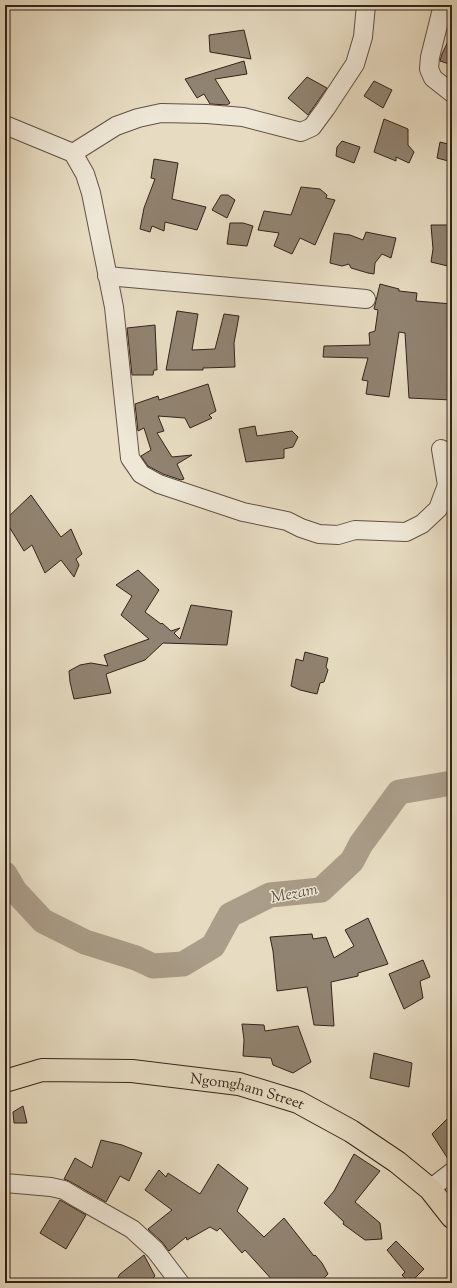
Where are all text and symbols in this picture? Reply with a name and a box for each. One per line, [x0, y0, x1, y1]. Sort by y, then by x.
water label: Mezam [269, 879, 320, 910]
street label: Ngomgham Street [189, 1069, 308, 1116]

